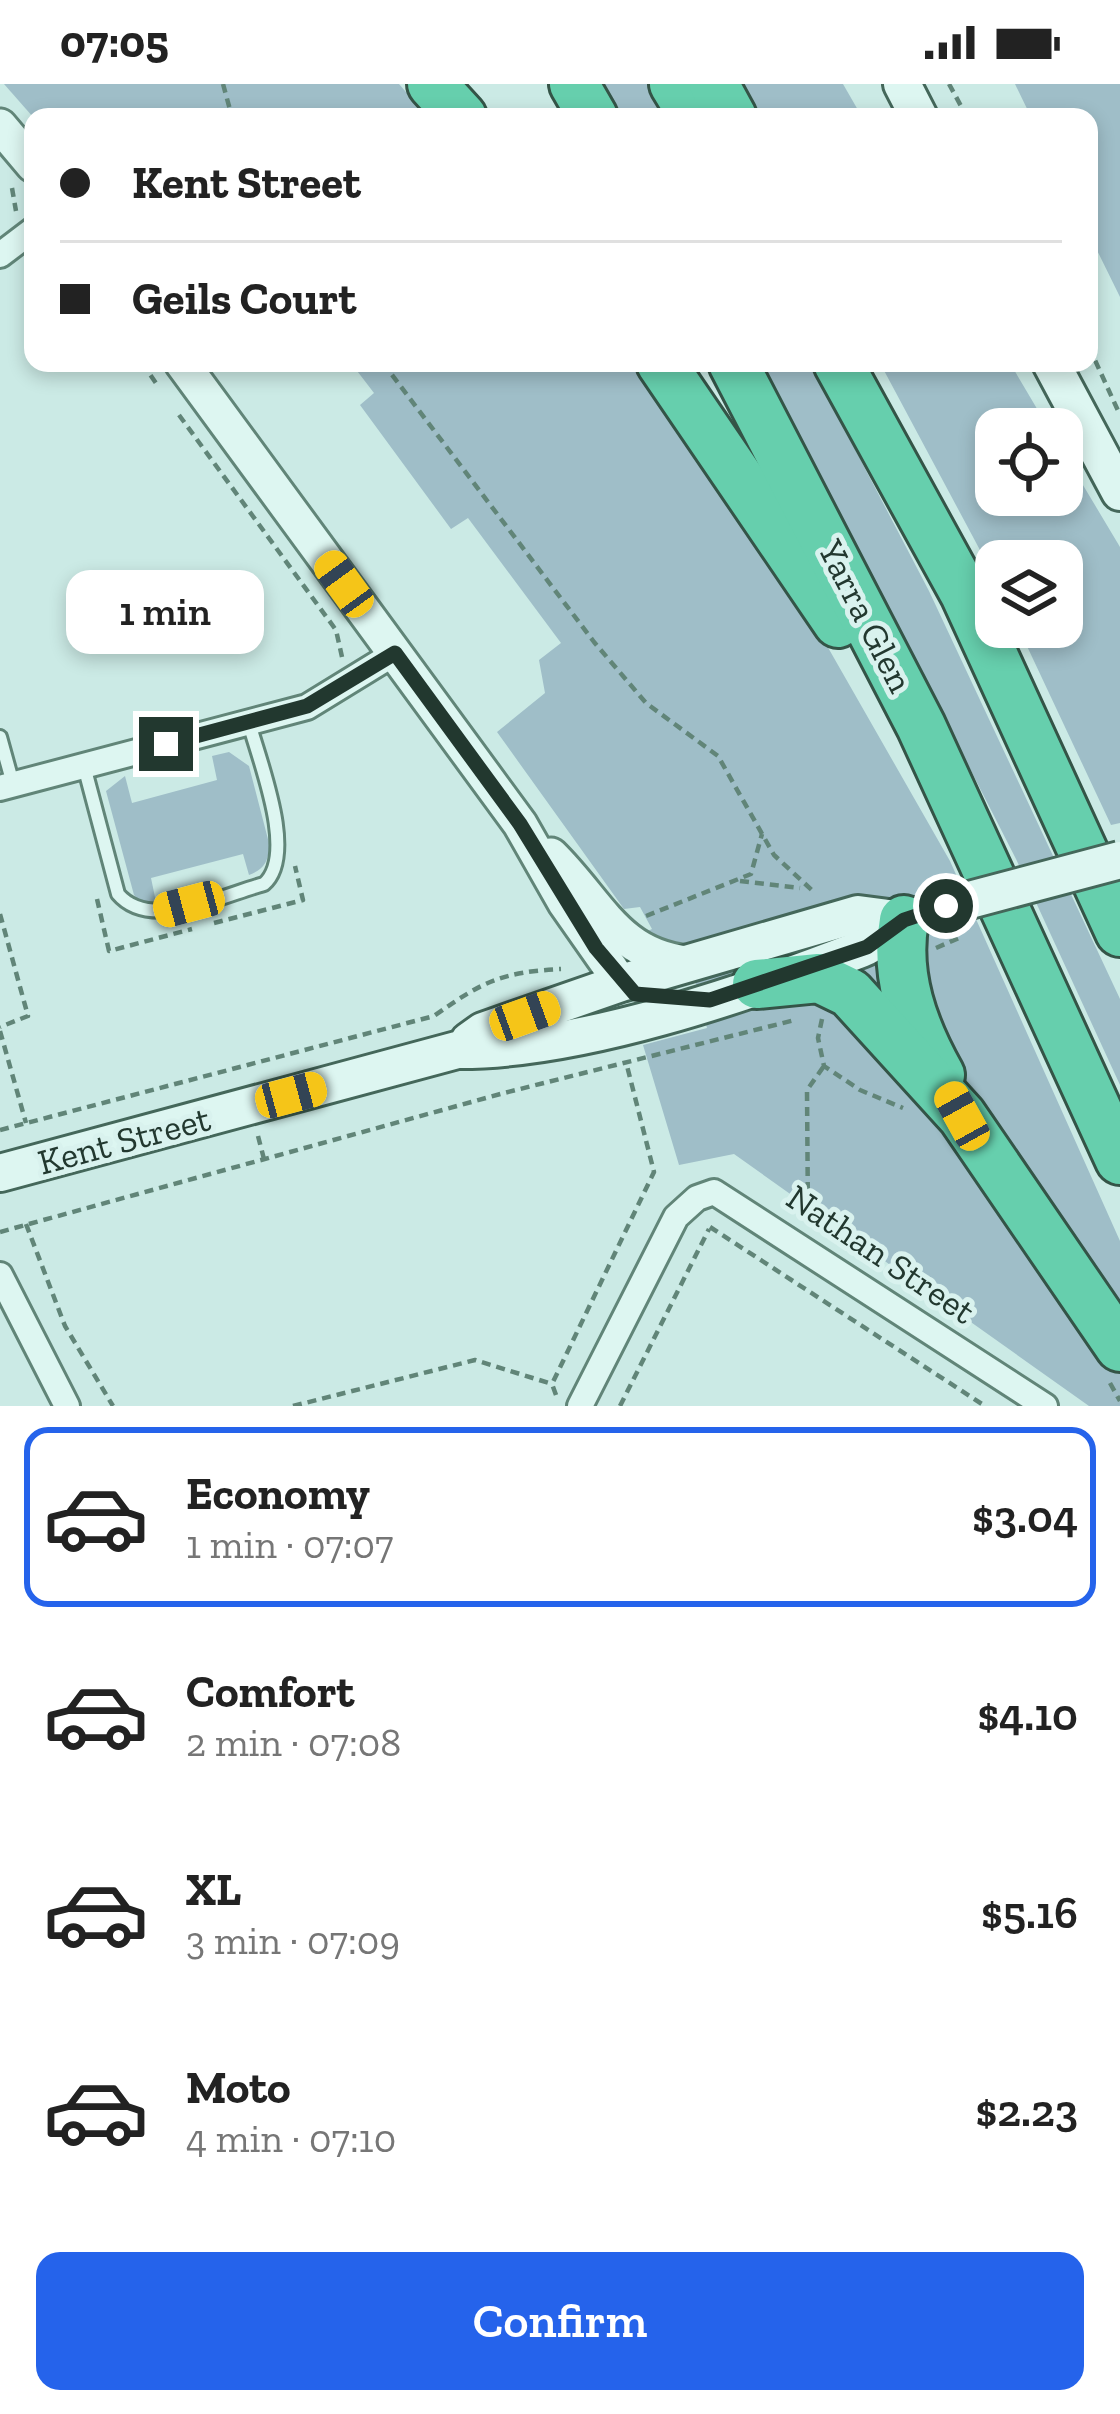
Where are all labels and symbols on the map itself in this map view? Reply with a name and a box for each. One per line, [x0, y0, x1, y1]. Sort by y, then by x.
street label: Yarra Glen [809, 532, 923, 699]
car [308, 544, 380, 624]
callout: 1 min [67, 570, 265, 654]
route end [139, 717, 193, 771]
car [150, 877, 228, 931]
route start [919, 879, 973, 933]
car [485, 987, 565, 1045]
car [252, 1068, 330, 1122]
car [929, 1076, 995, 1156]
street label: Kent Street [33, 1096, 215, 1184]
street label: Nathan Street [779, 1175, 984, 1333]

